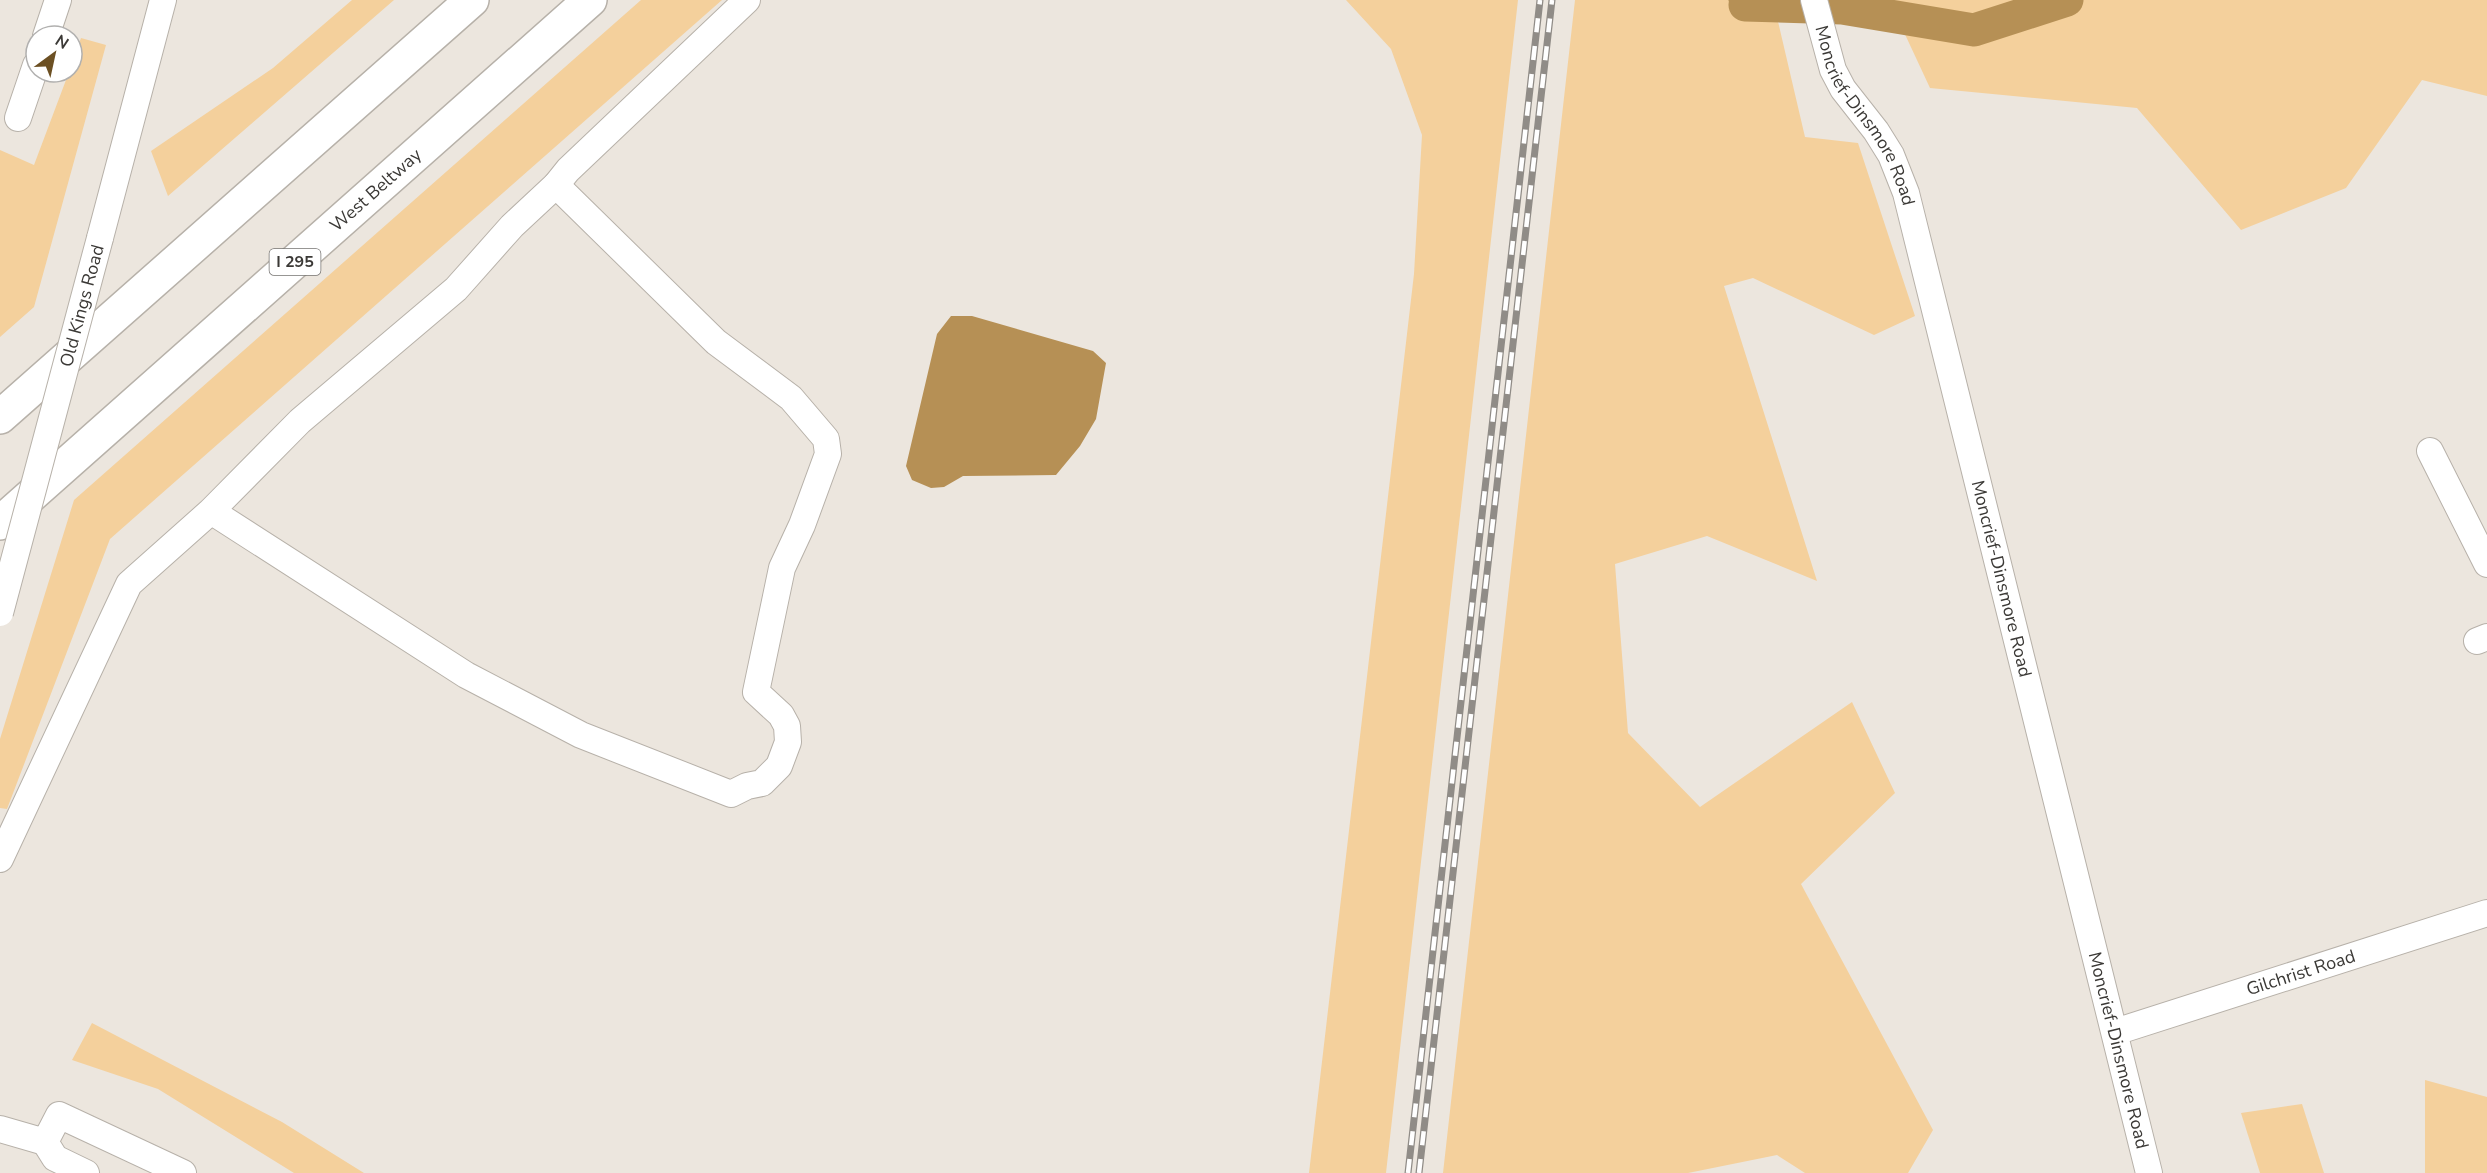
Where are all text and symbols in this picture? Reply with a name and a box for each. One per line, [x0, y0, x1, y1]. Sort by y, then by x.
street label: Moncrief-Dinsmore Road [1809, 23, 1921, 208]
north arrow [24, 24, 84, 84]
text: N [51, 30, 73, 55]
street label: West Beltway [325, 142, 427, 237]
street label: Old Kings Road [54, 242, 110, 370]
road number: I 295 [270, 249, 320, 275]
street label: Moncrief-Dinsmore Road [1966, 478, 2038, 680]
street label: Gilchrist Road [2243, 944, 2358, 1001]
street label: Moncrief-Dinsmore Road [2083, 950, 2155, 1151]

